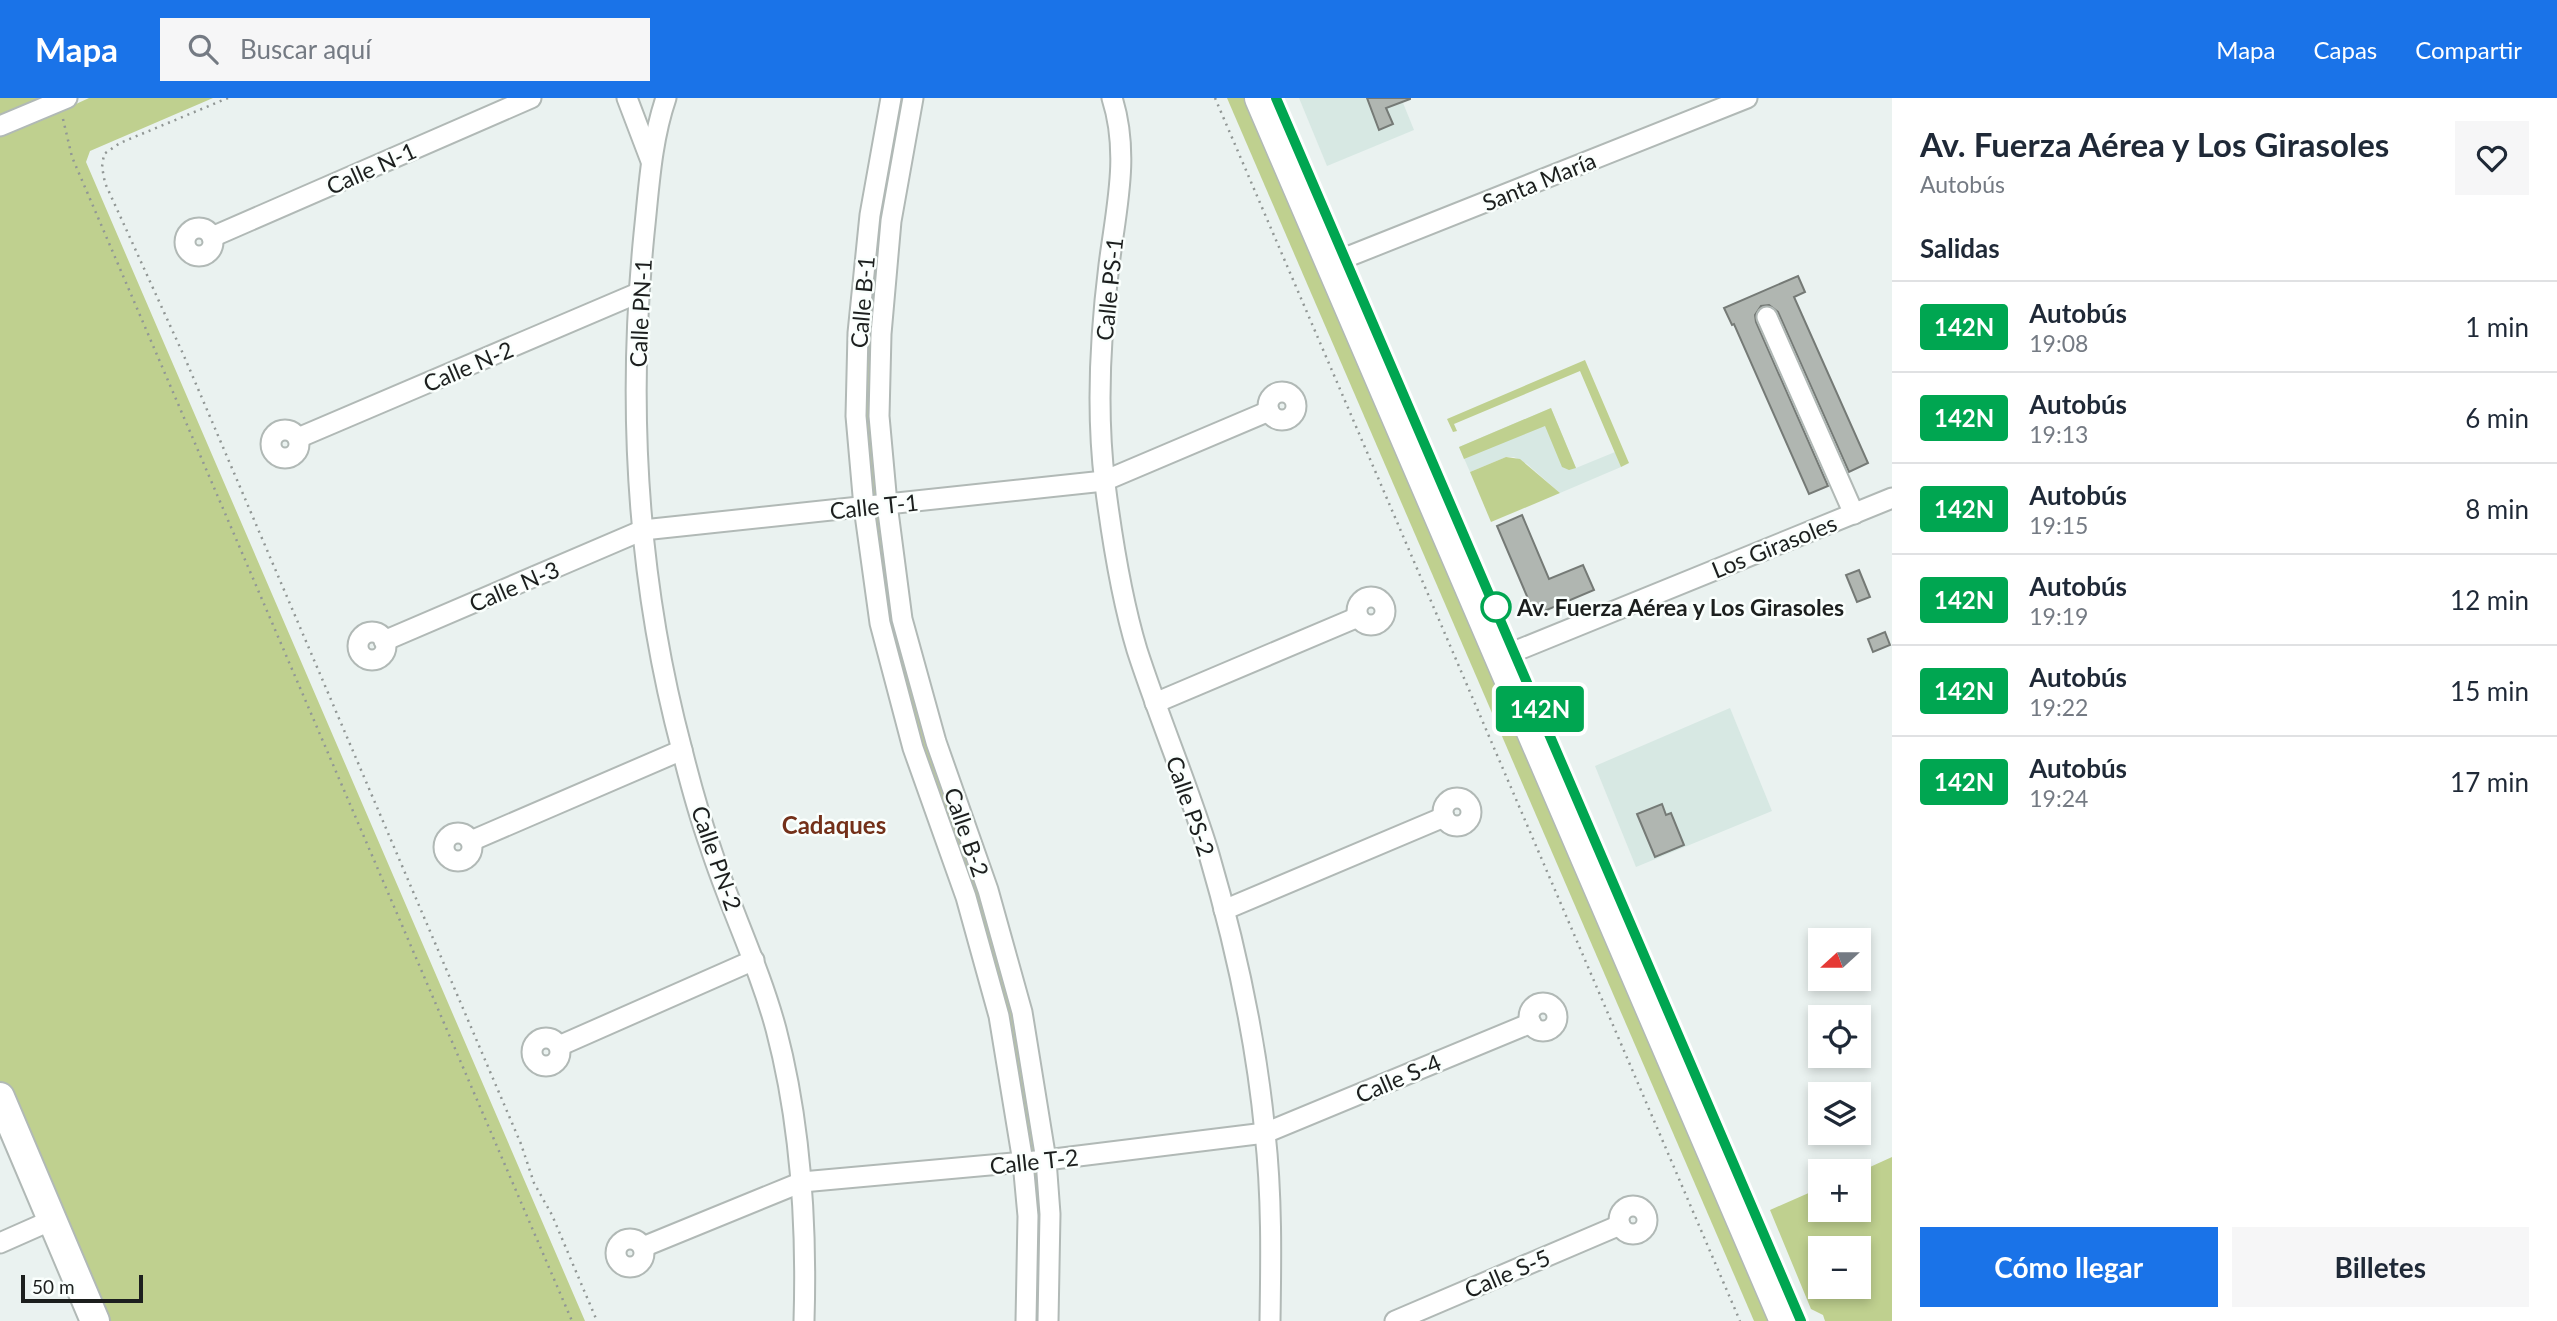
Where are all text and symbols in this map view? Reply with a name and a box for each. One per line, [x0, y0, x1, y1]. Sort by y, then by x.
search box [160, 18, 650, 81]
text: Mapa [35, 29, 118, 69]
icon: search [184, 30, 222, 68]
text: Buscar aquí [240, 33, 371, 65]
text: Mapa [2216, 35, 2275, 64]
text: Capas [2313, 35, 2377, 64]
text: Compartir [2415, 35, 2522, 64]
button: heart [2455, 121, 2529, 195]
text: Av. Fuerza Aérea y Los Girasoles [1920, 124, 2389, 164]
street label: Calle N-1 [322, 136, 420, 200]
street label: Santa María [1478, 146, 1600, 216]
text: Autobús [1920, 170, 2005, 198]
text: Salidas [1920, 232, 2000, 264]
street label: Calle PS-1 [1090, 236, 1128, 342]
street label: Calle B-1 [844, 255, 880, 349]
street label: Calle PN-1 [623, 258, 657, 368]
text: Autobús [2029, 297, 2127, 329]
text: 1 min [2465, 311, 2529, 343]
text: 142N [1934, 312, 1994, 341]
text: 19:08 [2029, 329, 2088, 357]
street label: Calle N-2 [419, 335, 517, 397]
text: Autobús [2029, 388, 2127, 420]
text: 6 min [2465, 402, 2529, 434]
text: 142N [1934, 403, 1994, 432]
text: 19:13 [2029, 420, 2088, 448]
text: Autobús [2029, 479, 2127, 511]
street label: Calle T-1 [828, 487, 920, 525]
text: 8 min [2465, 493, 2529, 525]
text: 142N [1934, 494, 1994, 523]
street label: Los Girasoles [1707, 508, 1841, 584]
text: 19:15 [2029, 511, 2088, 539]
street label: Calle N-3 [465, 555, 563, 617]
text: Autobús [2029, 570, 2127, 602]
text: 12 min [2450, 584, 2529, 616]
text: 142N [1934, 585, 1994, 614]
marker: Av. Fuerza Aérea y Los Girasoles [1481, 592, 1511, 622]
place label: Av. Fuerza Aérea y Los Girasoles [1516, 593, 1844, 621]
text: 19:19 [2029, 602, 2088, 630]
text: Autobús [2029, 661, 2127, 693]
text: 15 min [2450, 675, 2529, 707]
text: 142N [1934, 676, 1994, 705]
line badge: 142N [1491, 686, 1589, 732]
text: 19:22 [2029, 693, 2088, 721]
text: 142N [1510, 694, 1570, 723]
street label: Calle PS-2 [1161, 752, 1221, 860]
text: Autobús [2029, 752, 2127, 784]
text: 17 min [2450, 766, 2529, 798]
text: 142N [1934, 767, 1994, 796]
street label: Calle B-2 [939, 784, 995, 880]
text: 19:24 [2029, 784, 2088, 812]
street label: Calle PN-2 [686, 802, 748, 914]
district label: Cadaques [782, 810, 886, 839]
north arrow [1808, 928, 1871, 990]
map controls [1808, 928, 1871, 1299]
button: locate [1808, 1005, 1871, 1068]
street label: Calle S-4 [1351, 1048, 1445, 1108]
button: layers [1808, 1082, 1871, 1145]
street label: Calle T-2 [988, 1142, 1080, 1180]
button: + [1808, 1159, 1871, 1222]
button: Cómo llegar [1920, 1227, 2218, 1307]
button: Billetes [2232, 1227, 2529, 1307]
button: − [1808, 1236, 1871, 1299]
street label: Calle S-5 [1460, 1243, 1554, 1303]
scale bar [21, 1272, 144, 1304]
text: 50 m [32, 1275, 75, 1298]

